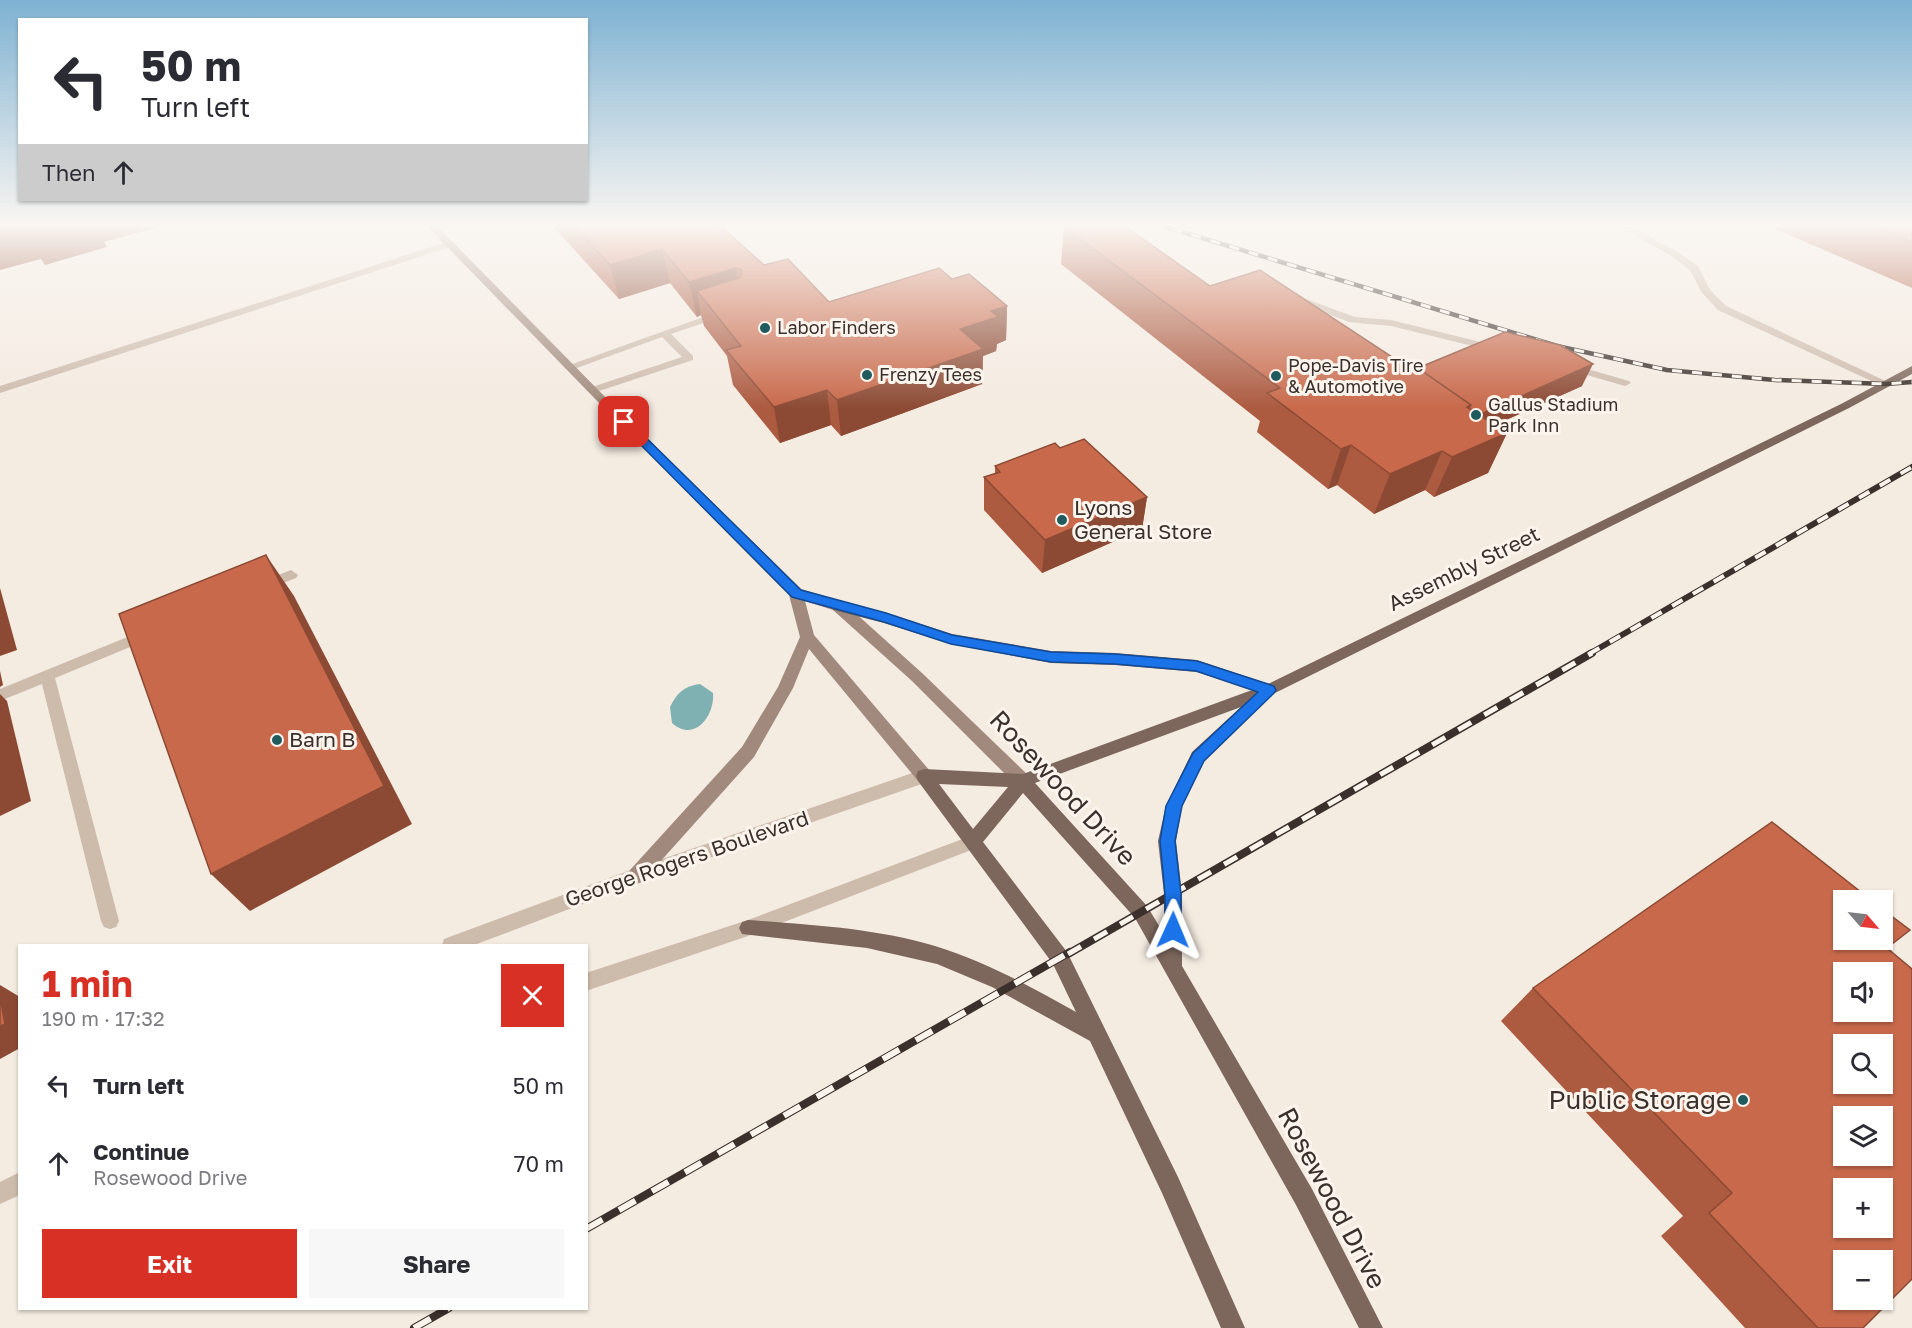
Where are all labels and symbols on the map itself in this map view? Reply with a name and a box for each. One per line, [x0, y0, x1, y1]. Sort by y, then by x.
place label: Labor Finders [777, 316, 896, 338]
marker: Labor Finders [758, 321, 772, 335]
place label: Pope-Davis Tire & Automotive [1288, 354, 1423, 397]
place label: Frenzy Tees [879, 363, 982, 385]
marker: Frenzy Tees [860, 368, 874, 382]
marker: Pope-Davis Tire & Automotive [1269, 369, 1283, 383]
place label: Gallus Stadium Park Inn [1488, 393, 1619, 436]
pin [598, 396, 649, 447]
marker: Gallus Stadium Park Inn [1469, 408, 1483, 422]
place label: Lyons General Store [1074, 494, 1212, 544]
marker: Lyons General Store [1055, 513, 1069, 527]
street label: Assembly Street [1384, 520, 1544, 616]
street label: Rosewood Drive [984, 704, 1143, 872]
place label: Barn B [289, 726, 355, 752]
marker: Barn B [270, 733, 284, 747]
street label: George Rogers Boulevard [562, 804, 812, 912]
north arrow [1833, 890, 1893, 950]
position arrow [1141, 898, 1205, 962]
place label: Public Storage [1549, 1084, 1731, 1115]
marker: Public Storage [1736, 1093, 1750, 1107]
street label: Rosewood Drive [1272, 1102, 1393, 1294]

